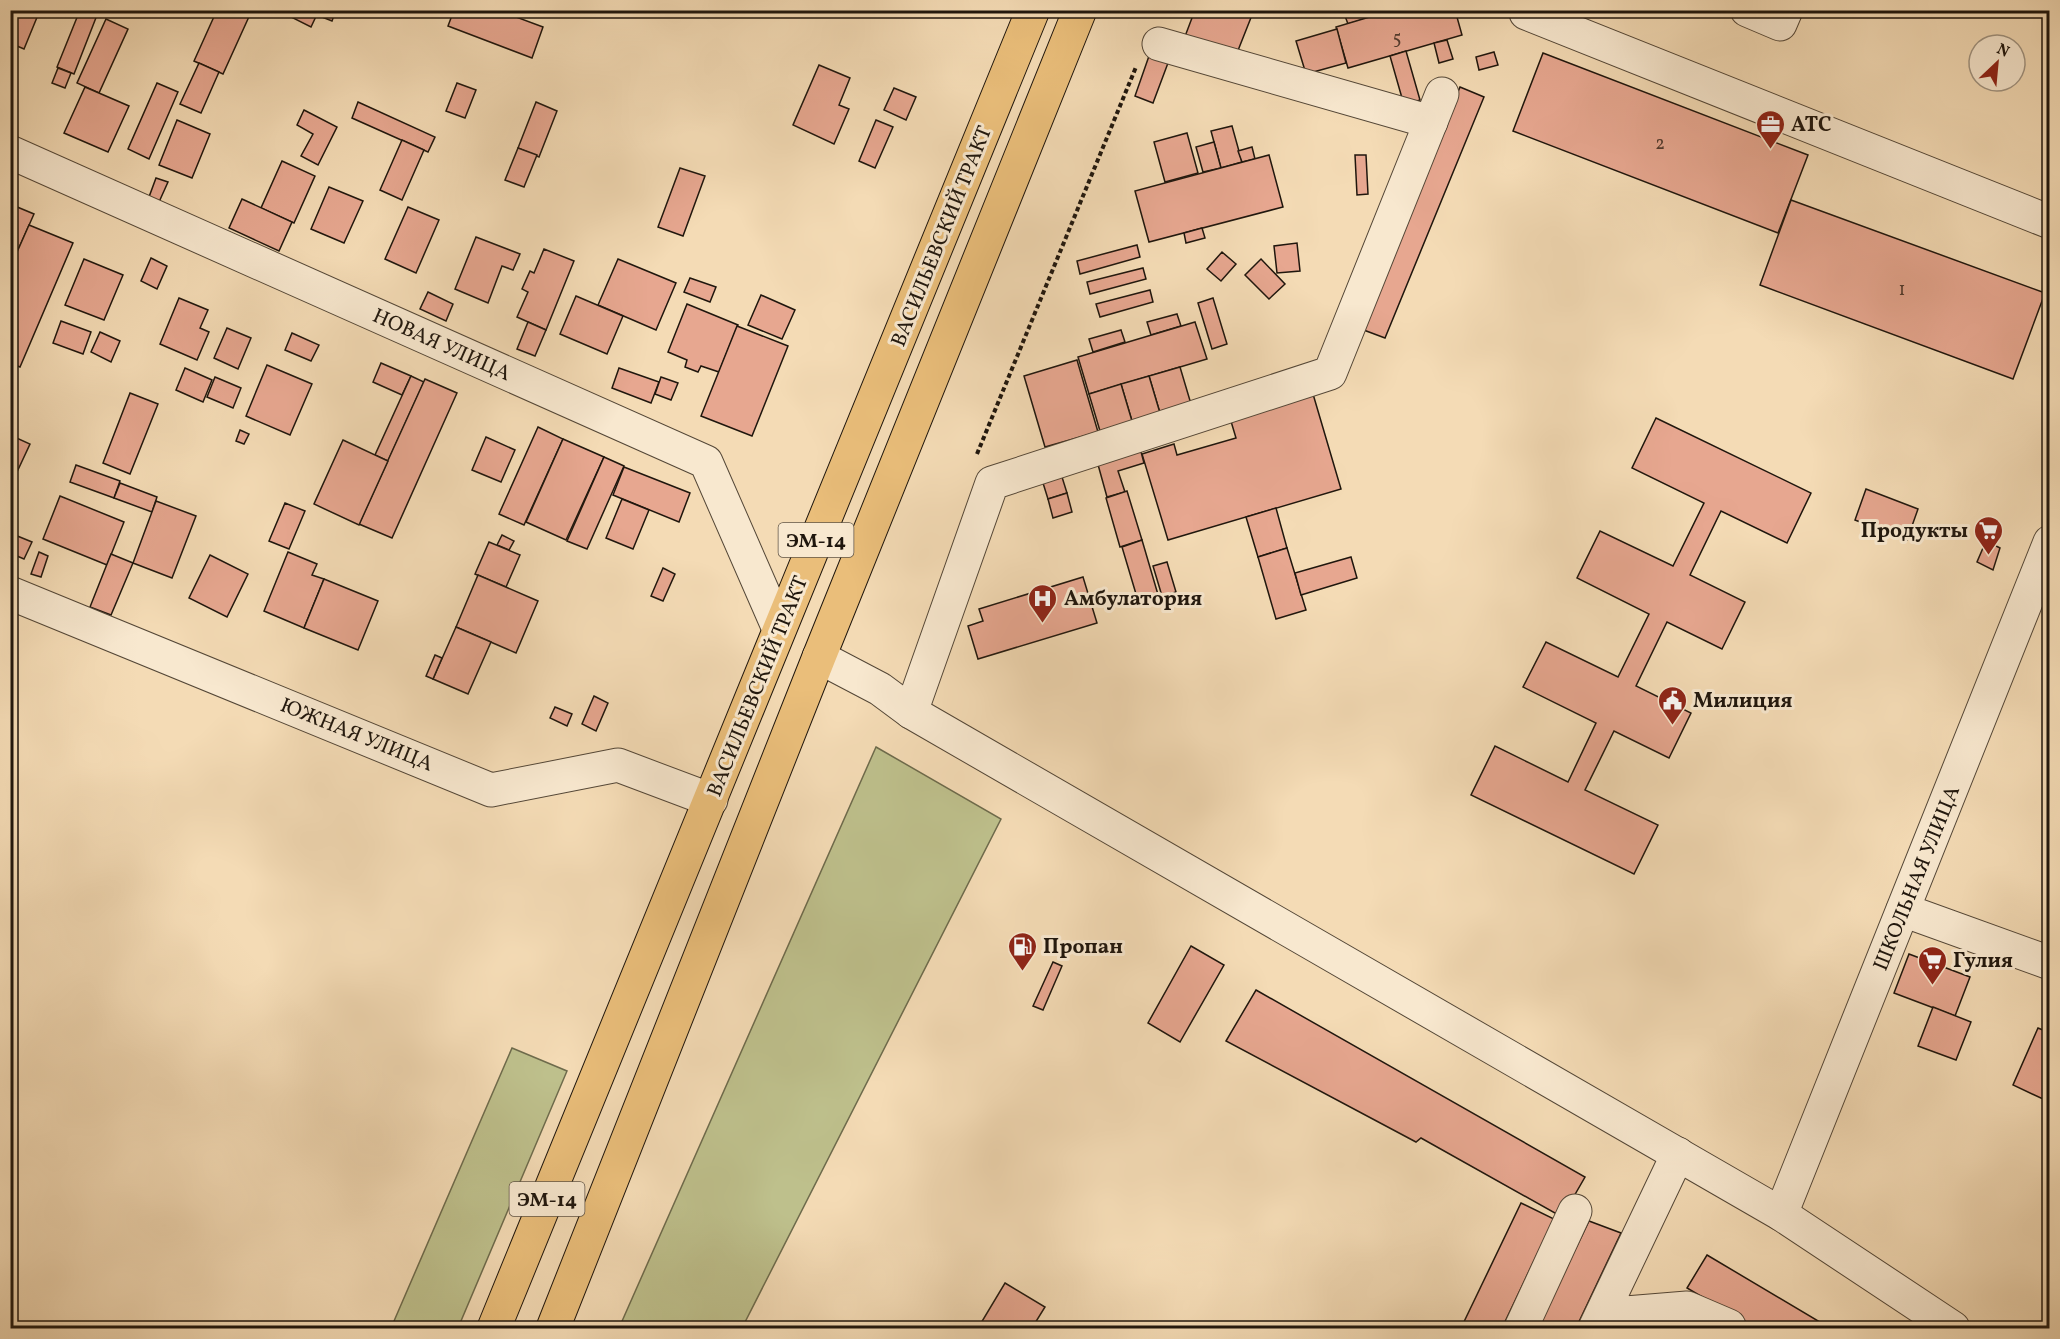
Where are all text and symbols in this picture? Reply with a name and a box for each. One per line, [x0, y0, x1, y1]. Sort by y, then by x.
house number: 5 [1393, 27, 1401, 52]
north arrow [1967, 33, 2027, 93]
text: N [1993, 39, 2013, 64]
office icon: АТС [1754, 108, 1786, 150]
place label: АТС [1791, 111, 1831, 140]
street label: ВАСИЛЬЕВСКИЙ ТРАКТ [885, 122, 1000, 351]
house number: 2 [1655, 132, 1665, 157]
house number: 1 [1899, 278, 1905, 303]
street label: НОВАЯ УЛИЦА [368, 302, 515, 389]
supermarket icon: Продукты [1973, 514, 2005, 556]
place label: Продукты [1861, 517, 1968, 546]
road number: ЭМ-14 [778, 523, 854, 557]
street label: ВАСИЛЬЕВСКИЙ ТРАКТ [701, 572, 816, 801]
hospital icon: Амбулатория [1027, 582, 1059, 624]
place label: Амбулатория [1064, 585, 1202, 614]
public building icon: Милиция [1656, 684, 1688, 726]
place label: Милиция [1693, 687, 1792, 716]
street label: ЮЖНАЯ УЛИЦА [276, 691, 437, 779]
street label: ШКОЛЬНАЯ УЛИЦА [1867, 781, 1968, 975]
fuel station icon: Пропан [1006, 930, 1038, 972]
place label: Пропан [1043, 933, 1123, 962]
supermarket icon: Гулия [1916, 944, 1948, 986]
place label: Гулия [1953, 947, 2013, 976]
road number: ЭМ-14 [510, 1182, 584, 1216]

